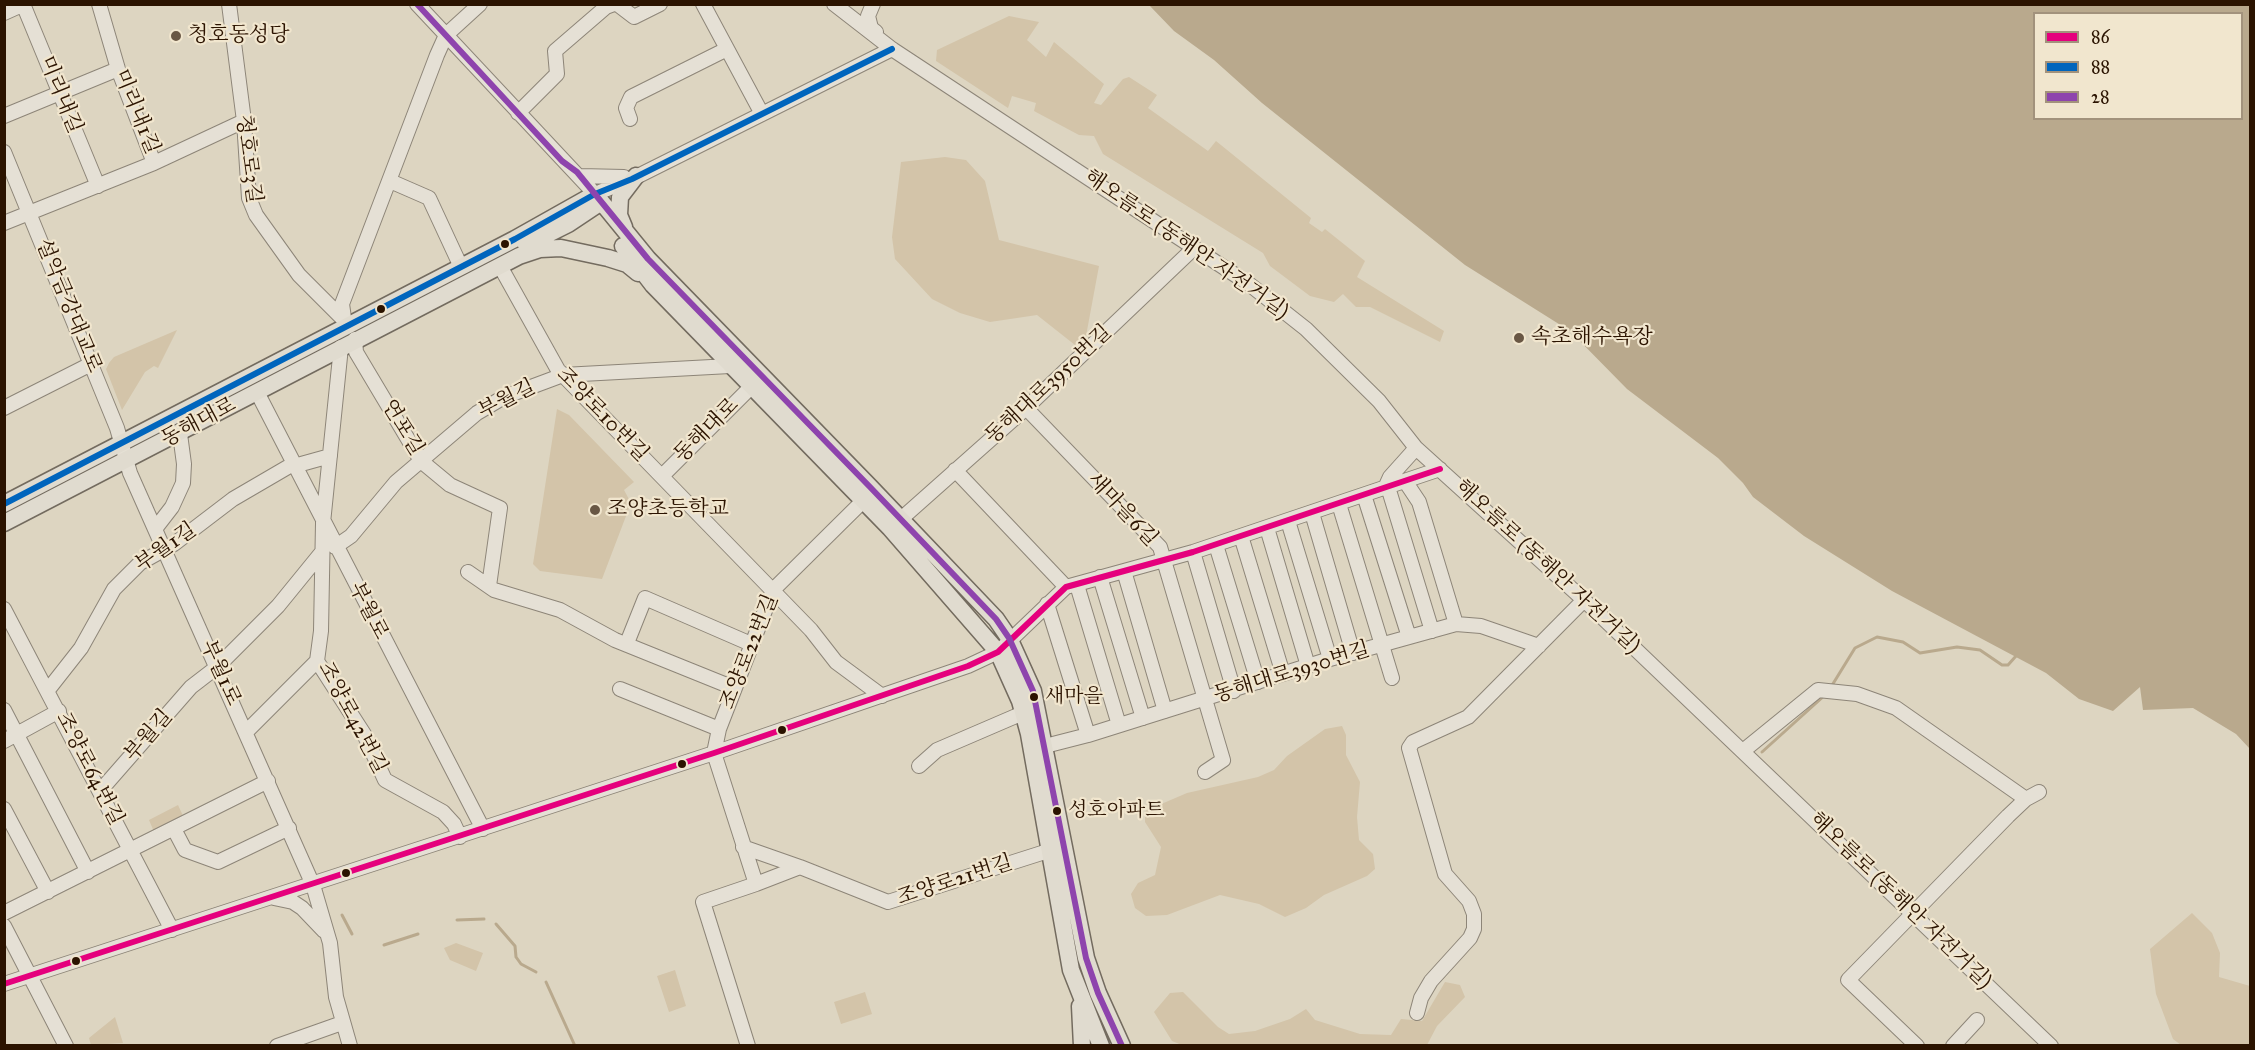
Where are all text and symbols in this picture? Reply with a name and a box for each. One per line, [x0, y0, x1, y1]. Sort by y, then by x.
legend [2033, 12, 2243, 120]
place label: 청호동성당 [188, 23, 289, 49]
text: 86 [2091, 26, 2110, 48]
marker: 청호동성당 [169, 29, 183, 43]
street label: 미리내길 [33, 53, 87, 137]
text: 88 [2091, 56, 2110, 78]
street label: 미리내1길 [108, 66, 164, 158]
text: 28 [2091, 86, 2109, 108]
street label: 청호로3길 [230, 113, 266, 205]
street label: 해오름로 (동해안 자전거길) [1079, 165, 1293, 325]
street label: 설악금강대교로 [30, 235, 106, 377]
unlabelled marker [499, 238, 511, 250]
unlabelled marker [375, 303, 387, 315]
street label: 동해대로3950번길 [981, 320, 1117, 450]
place label: 속초해수욕장 [1531, 325, 1653, 351]
marker: 속초해수욕장 [1512, 331, 1526, 345]
street label: 조양로10번길 [551, 362, 653, 468]
street label: 부월길 [474, 375, 540, 425]
street label: 동해대로 [157, 393, 241, 453]
street label: 동해대로 [669, 393, 745, 469]
street label: 연포길 [376, 395, 428, 461]
street label: 새마을6길 [1081, 468, 1163, 552]
street label: 해오름로 (동해안 자전거길) [1449, 475, 1645, 659]
place label: 조양초등학교 [607, 497, 729, 523]
marker: 조양초등학교 [588, 503, 602, 517]
street label: 부월1길 [130, 518, 202, 578]
street label: 부월로 [343, 578, 393, 644]
street label: 조양로22번길 [715, 591, 785, 713]
street label: 부월1로 [194, 636, 246, 710]
street label: 동해대로3930번길 [1211, 637, 1373, 709]
street label: 조양로42번길 [312, 658, 392, 778]
place label: 새마을 [1045, 685, 1103, 709]
marker: 새마을 [1028, 691, 1040, 703]
street label: 부월길 [120, 705, 178, 767]
street label: 조양로64번길 [50, 708, 128, 830]
unlabelled marker [776, 724, 788, 736]
unlabelled marker [676, 758, 688, 770]
place label: 성호아파트 [1068, 799, 1165, 823]
marker: 성호아파트 [1051, 805, 1063, 817]
street label: 해오름로 (동해안 자전거길) [1804, 807, 1996, 995]
street label: 조양로21번길 [894, 850, 1016, 912]
unlabelled marker [340, 867, 352, 879]
unlabelled marker [70, 955, 82, 967]

